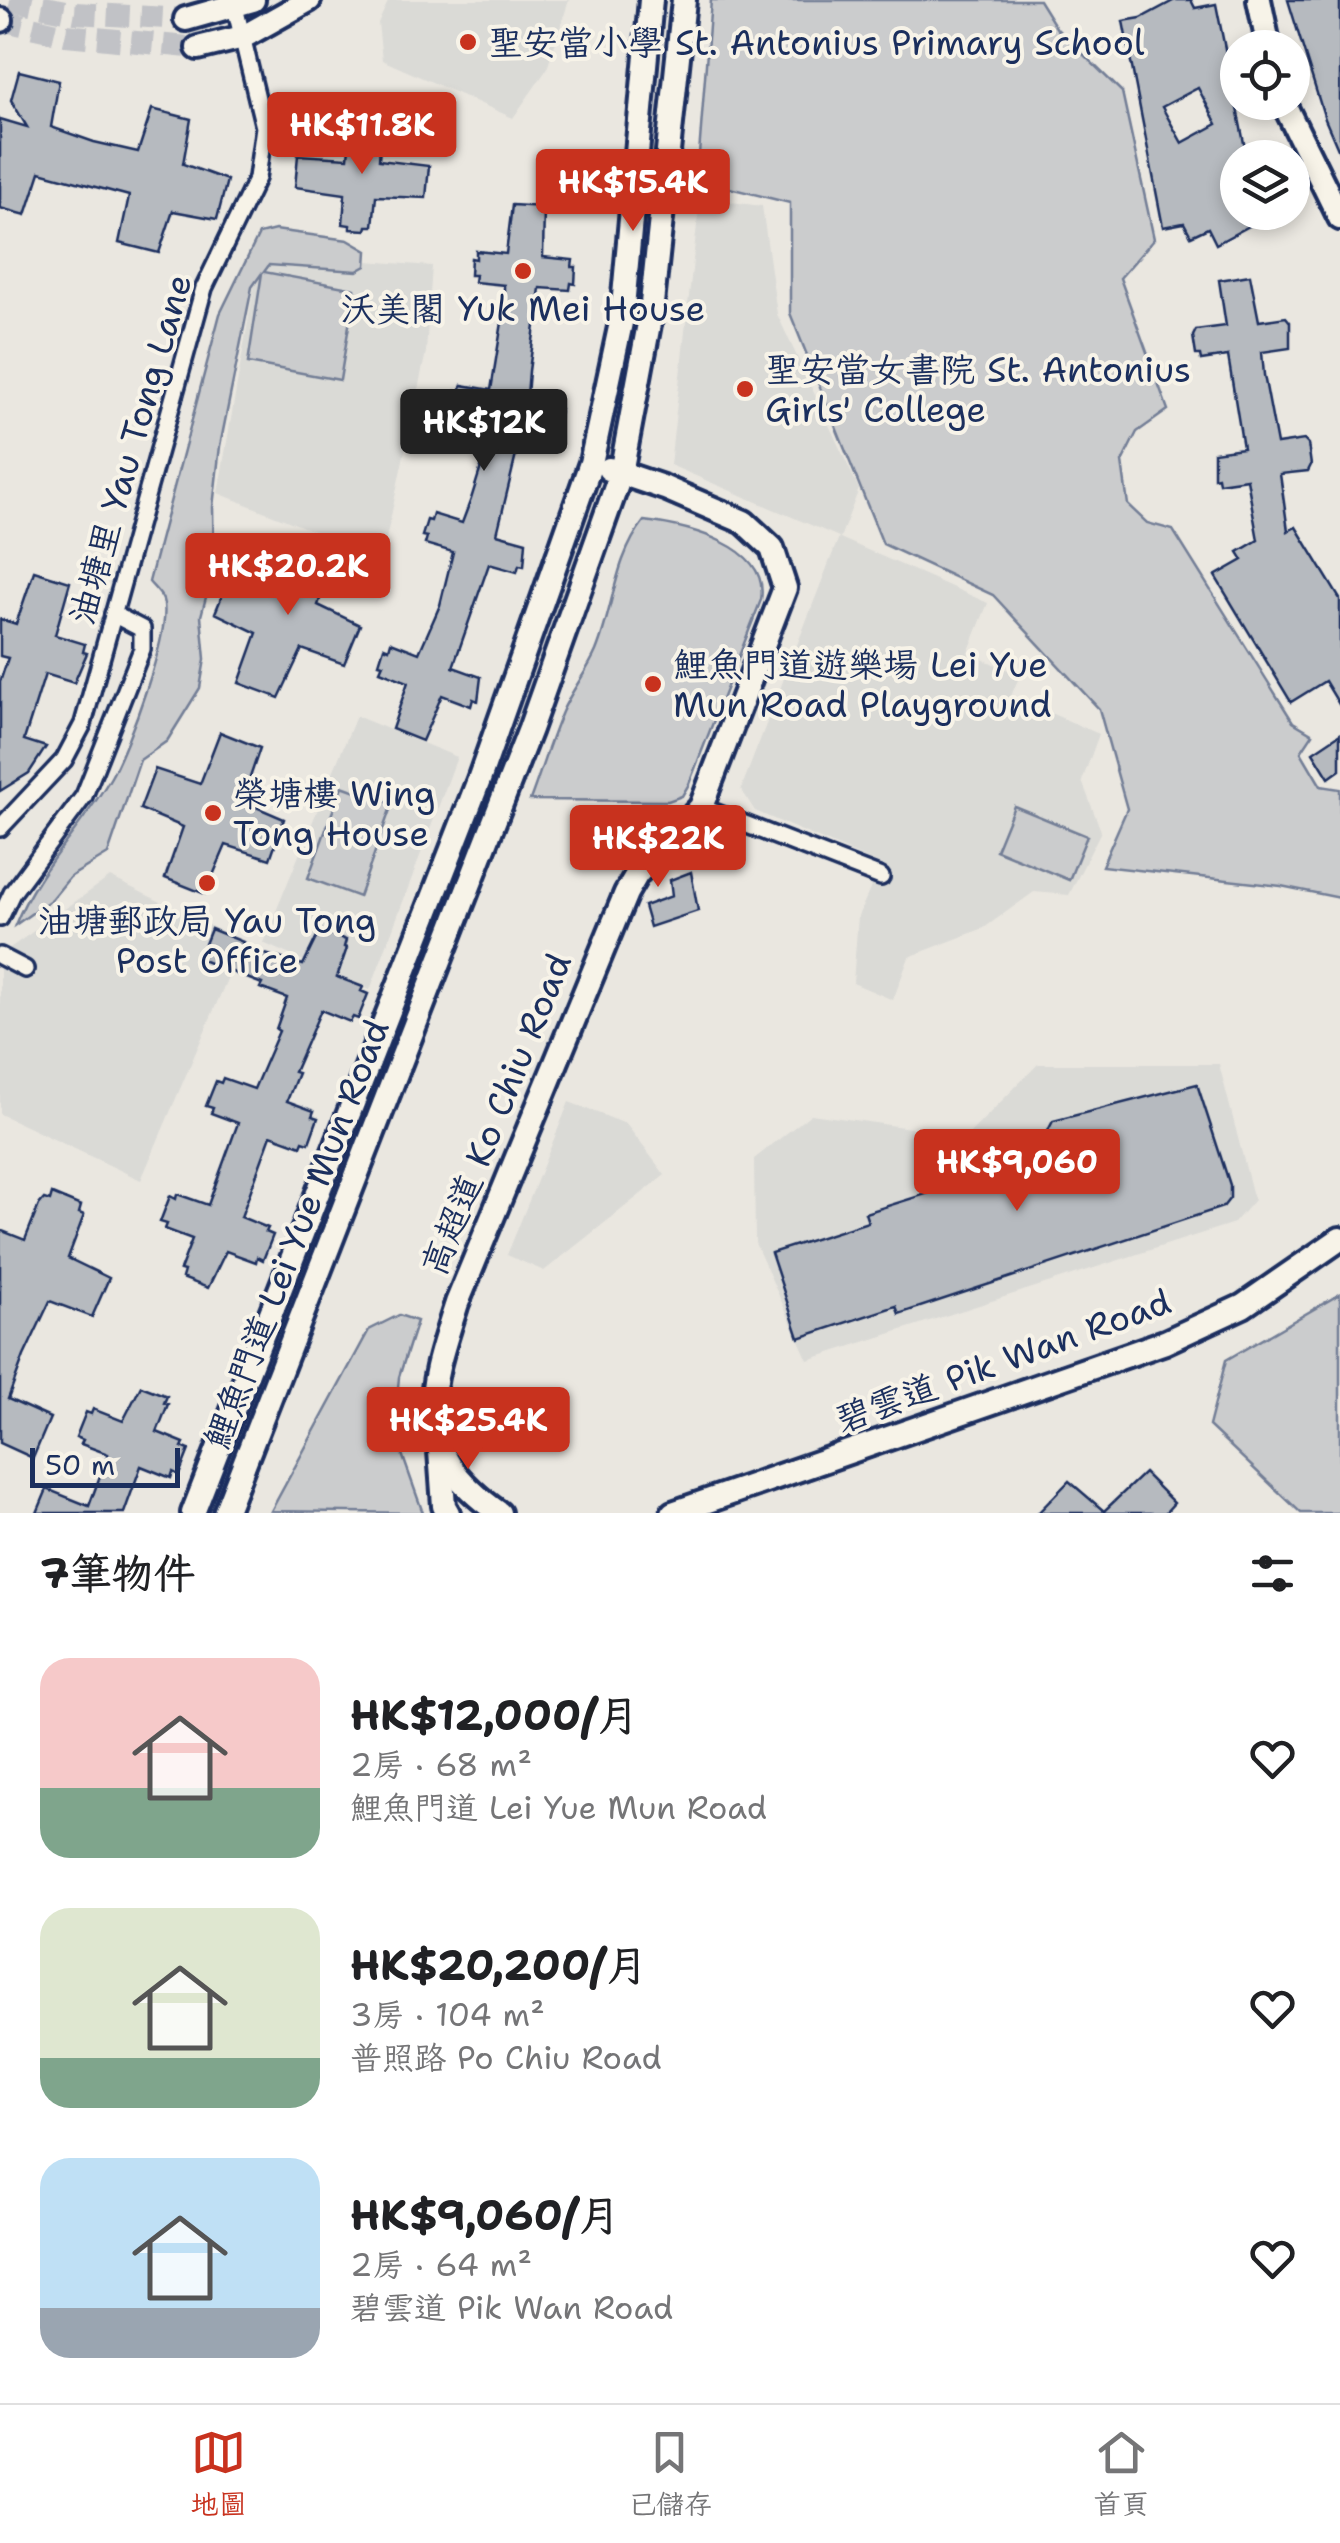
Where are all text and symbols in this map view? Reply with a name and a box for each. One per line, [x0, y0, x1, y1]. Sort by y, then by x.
place label: 聖安當小學 St. Antonius Primary School [488, 19, 1145, 66]
map controls [1220, 30, 1310, 230]
button: locate [1220, 30, 1310, 120]
marker: 聖安當小學 St. Antonius Primary School [457, 31, 479, 53]
pin: HK$11.8K [259, 92, 465, 177]
text: HK$11.8K [289, 103, 435, 146]
button: layers [1220, 140, 1310, 230]
pin: HK$15.4K [530, 149, 736, 234]
text: HK$15.4K [558, 160, 708, 203]
marker: 沃美閣 Yuk Mei House [512, 260, 534, 282]
street label: 油塘里 Yau Tong Lane [57, 268, 203, 630]
place label: 沃美閣 Yuk Mei House [341, 285, 705, 332]
place label: 聖安當女書院 St. Antonius Girls' College [765, 346, 1191, 433]
marker: 聖安當女書院 St. Antonius Girls' College [734, 378, 756, 400]
pin: HK$12K [403, 389, 565, 474]
text: HK$12K [422, 400, 546, 443]
pin: HK$20.2K [185, 533, 391, 618]
text: HK$20.2K [207, 544, 369, 587]
place label: 鯉魚門道遊樂場 Lei Yue Mun Road Playground [673, 641, 1052, 728]
marker: 鯉魚門道遊樂場 Lei Yue Mun Road Playground [642, 673, 664, 695]
place label: 榮塘樓 Wing Tong House [233, 770, 435, 857]
marker: 榮塘樓 Wing Tong House [202, 802, 224, 824]
pin: HK$22K [577, 805, 739, 890]
text: HK$22K [592, 816, 724, 859]
marker: 油塘郵政局 Yau Tong Post Office [196, 872, 218, 894]
place label: 油塘郵政局 Yau Tong Post Office [38, 897, 376, 984]
street label: 高超道 Ko Chiu Road [410, 946, 582, 1282]
street label: 鯉魚門道 Lei Yue Mun Road [192, 1013, 400, 1455]
pin: HK$9,060 [914, 1129, 1120, 1214]
text: HK$9,060 [936, 1140, 1098, 1183]
street label: 碧雲道 Pik Wan Road [829, 1277, 1177, 1443]
pin: HK$25.4K [365, 1387, 571, 1472]
text: HK$25.4K [389, 1398, 547, 1441]
scale bar [30, 1443, 180, 1488]
text: 50 m [45, 1446, 115, 1484]
text: 7筆物件 [40, 1545, 195, 1601]
icon: filters [1245, 1546, 1300, 1601]
text: HK$12,000/月 [350, 1687, 639, 1743]
icon: home [120, 1698, 240, 1818]
icon: heart [1245, 1731, 1300, 1786]
text: 2房 · 68 m² [350, 1743, 532, 1786]
text: 鯉魚門道 Lei Yue Mun Road [350, 1786, 767, 1829]
text: HK$20,200/月 [350, 1937, 648, 1993]
icon: home [120, 1948, 240, 2068]
icon: heart [1245, 1981, 1300, 2036]
text: 3房 · 104 m² [350, 1993, 545, 2036]
text: 普照路 Po Chiu Road [350, 2036, 662, 2079]
text: HK$9,060/月 [350, 2187, 621, 2243]
icon: home [120, 2198, 240, 2318]
icon: heart [1245, 2231, 1300, 2286]
text: 2房 · 64 m² [350, 2243, 532, 2286]
text: 碧雲道 Pik Wan Road [350, 2286, 673, 2329]
tab: 地圖 [191, 2425, 247, 2523]
tab: 已儲存 [628, 2425, 712, 2523]
tab: 首頁 [1093, 2425, 1149, 2523]

